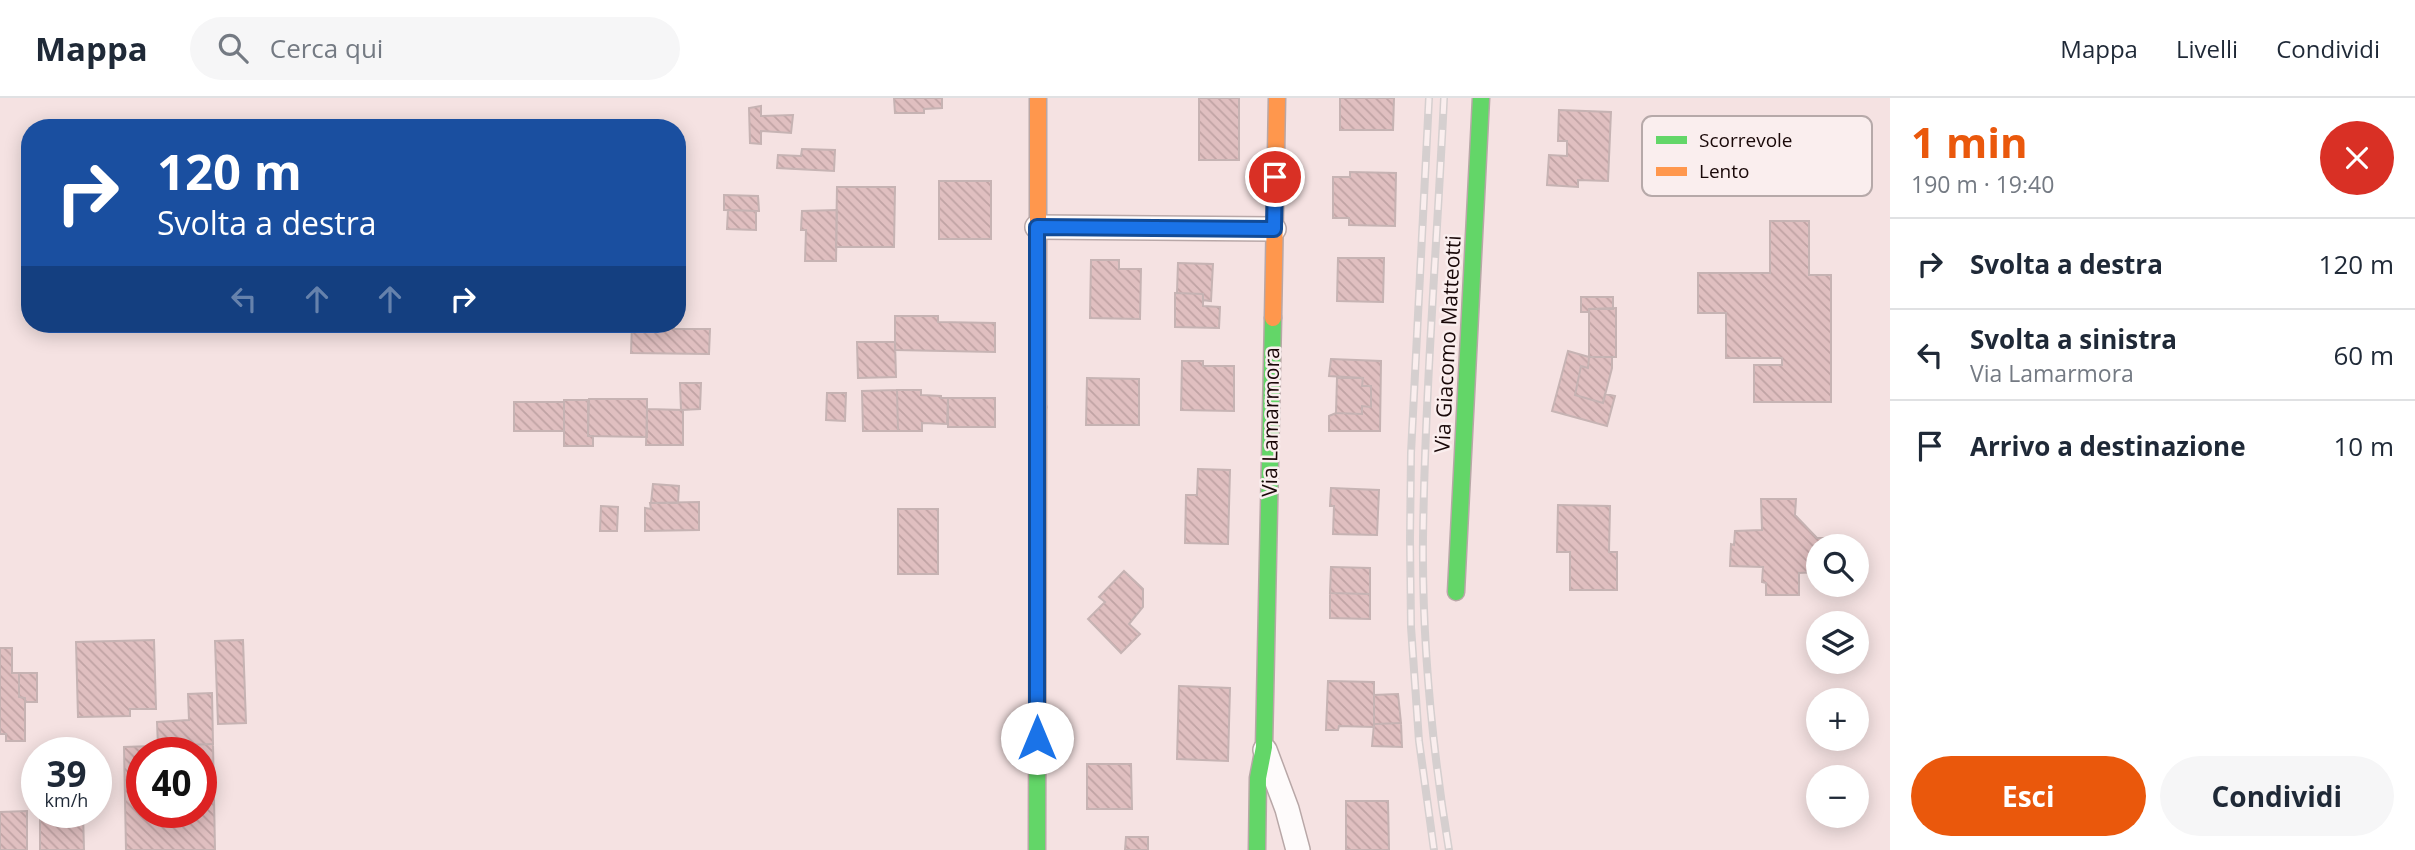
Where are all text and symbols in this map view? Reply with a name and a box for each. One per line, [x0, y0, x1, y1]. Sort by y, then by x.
search box [190, 17, 680, 80]
text: Mappa [35, 26, 148, 71]
icon: search [214, 29, 252, 67]
text: Cerca qui [270, 30, 383, 66]
text: Mappa [2060, 32, 2138, 65]
text: Livelli [2176, 32, 2238, 65]
text: Condividi [2276, 32, 2380, 65]
text: 1 min [1911, 113, 2028, 170]
legend [1642, 116, 1872, 196]
button: close [2320, 121, 2394, 195]
text: Scorrevole [1699, 127, 1793, 153]
text: 120 m [157, 138, 302, 204]
icon: right [42, 147, 133, 238]
pin [1245, 147, 1305, 207]
icon: arrive [1256, 158, 1294, 196]
text: Lento [1699, 158, 1749, 184]
text: 190 m · 19:40 [1911, 168, 2054, 200]
text: Svolta a destra [157, 201, 377, 244]
street label: Via Giacomo Matteotti [1427, 235, 1467, 453]
icon: right [1911, 245, 1949, 283]
text: Svolta a destra [1970, 246, 2163, 282]
text: 120 m [2319, 246, 2394, 282]
icon: left [225, 280, 263, 318]
icon: ahead [298, 280, 336, 318]
icon: ahead [371, 280, 409, 318]
icon: right [444, 280, 482, 318]
text: Svolta a sinistra [1970, 321, 2177, 357]
icon: left [1911, 336, 1949, 374]
text: 60 m [2333, 337, 2394, 373]
street label: Via Lamarmora [1255, 347, 1285, 497]
text: Via Lamarmora [1970, 357, 2134, 389]
icon: arrive [1911, 427, 1949, 465]
text: Arrivo a destinazione [1970, 428, 2246, 464]
text: 10 m [2333, 428, 2394, 464]
map controls [1806, 534, 1869, 828]
button: search [1806, 534, 1869, 597]
button: layers [1806, 611, 1869, 674]
button: + [1806, 688, 1869, 751]
position arrow [1000, 701, 1074, 775]
speed limit sign: 40 [126, 737, 217, 828]
text: 39 [46, 750, 87, 797]
button: Esci [1911, 756, 2146, 836]
button: Condividi [2160, 756, 2394, 836]
button: − [1806, 765, 1869, 828]
text: km/h [45, 788, 88, 812]

